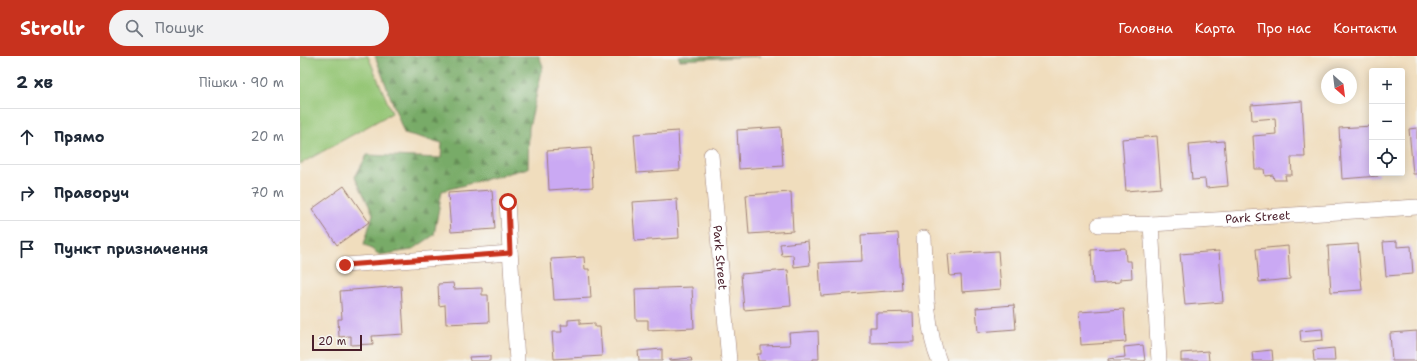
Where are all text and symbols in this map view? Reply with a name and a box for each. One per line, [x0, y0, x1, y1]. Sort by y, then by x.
search box [109, 10, 389, 46]
text: Strollr [20, 16, 85, 41]
icon: search [123, 17, 145, 39]
text: Пошук [155, 18, 204, 38]
text: Головна [1118, 19, 1173, 37]
text: Карта [1195, 19, 1235, 37]
text: Про нас [1257, 19, 1311, 37]
text: Контакти [1333, 19, 1397, 37]
north arrow [1321, 68, 1357, 104]
map controls [1369, 68, 1405, 176]
button: + [1369, 68, 1405, 104]
text: 2 хв [16, 71, 53, 93]
text: Пішки · 90 m [199, 74, 284, 91]
button: − [1369, 104, 1405, 140]
icon: ahead [16, 126, 38, 148]
text: Прямо [54, 127, 104, 147]
text: 20 m [251, 128, 284, 145]
button: locate [1369, 140, 1405, 176]
icon: right [16, 182, 38, 204]
text: Праворуч [54, 183, 129, 203]
text: 70 m [250, 184, 284, 201]
route start [499, 193, 517, 211]
street label: Park Street [1225, 207, 1291, 227]
street label: Park Street [709, 224, 731, 291]
icon: arrive [16, 238, 38, 260]
text: Пункт призначення [54, 239, 209, 259]
route end [336, 256, 354, 274]
scale bar [312, 333, 362, 352]
text: 20 m [318, 334, 346, 349]

